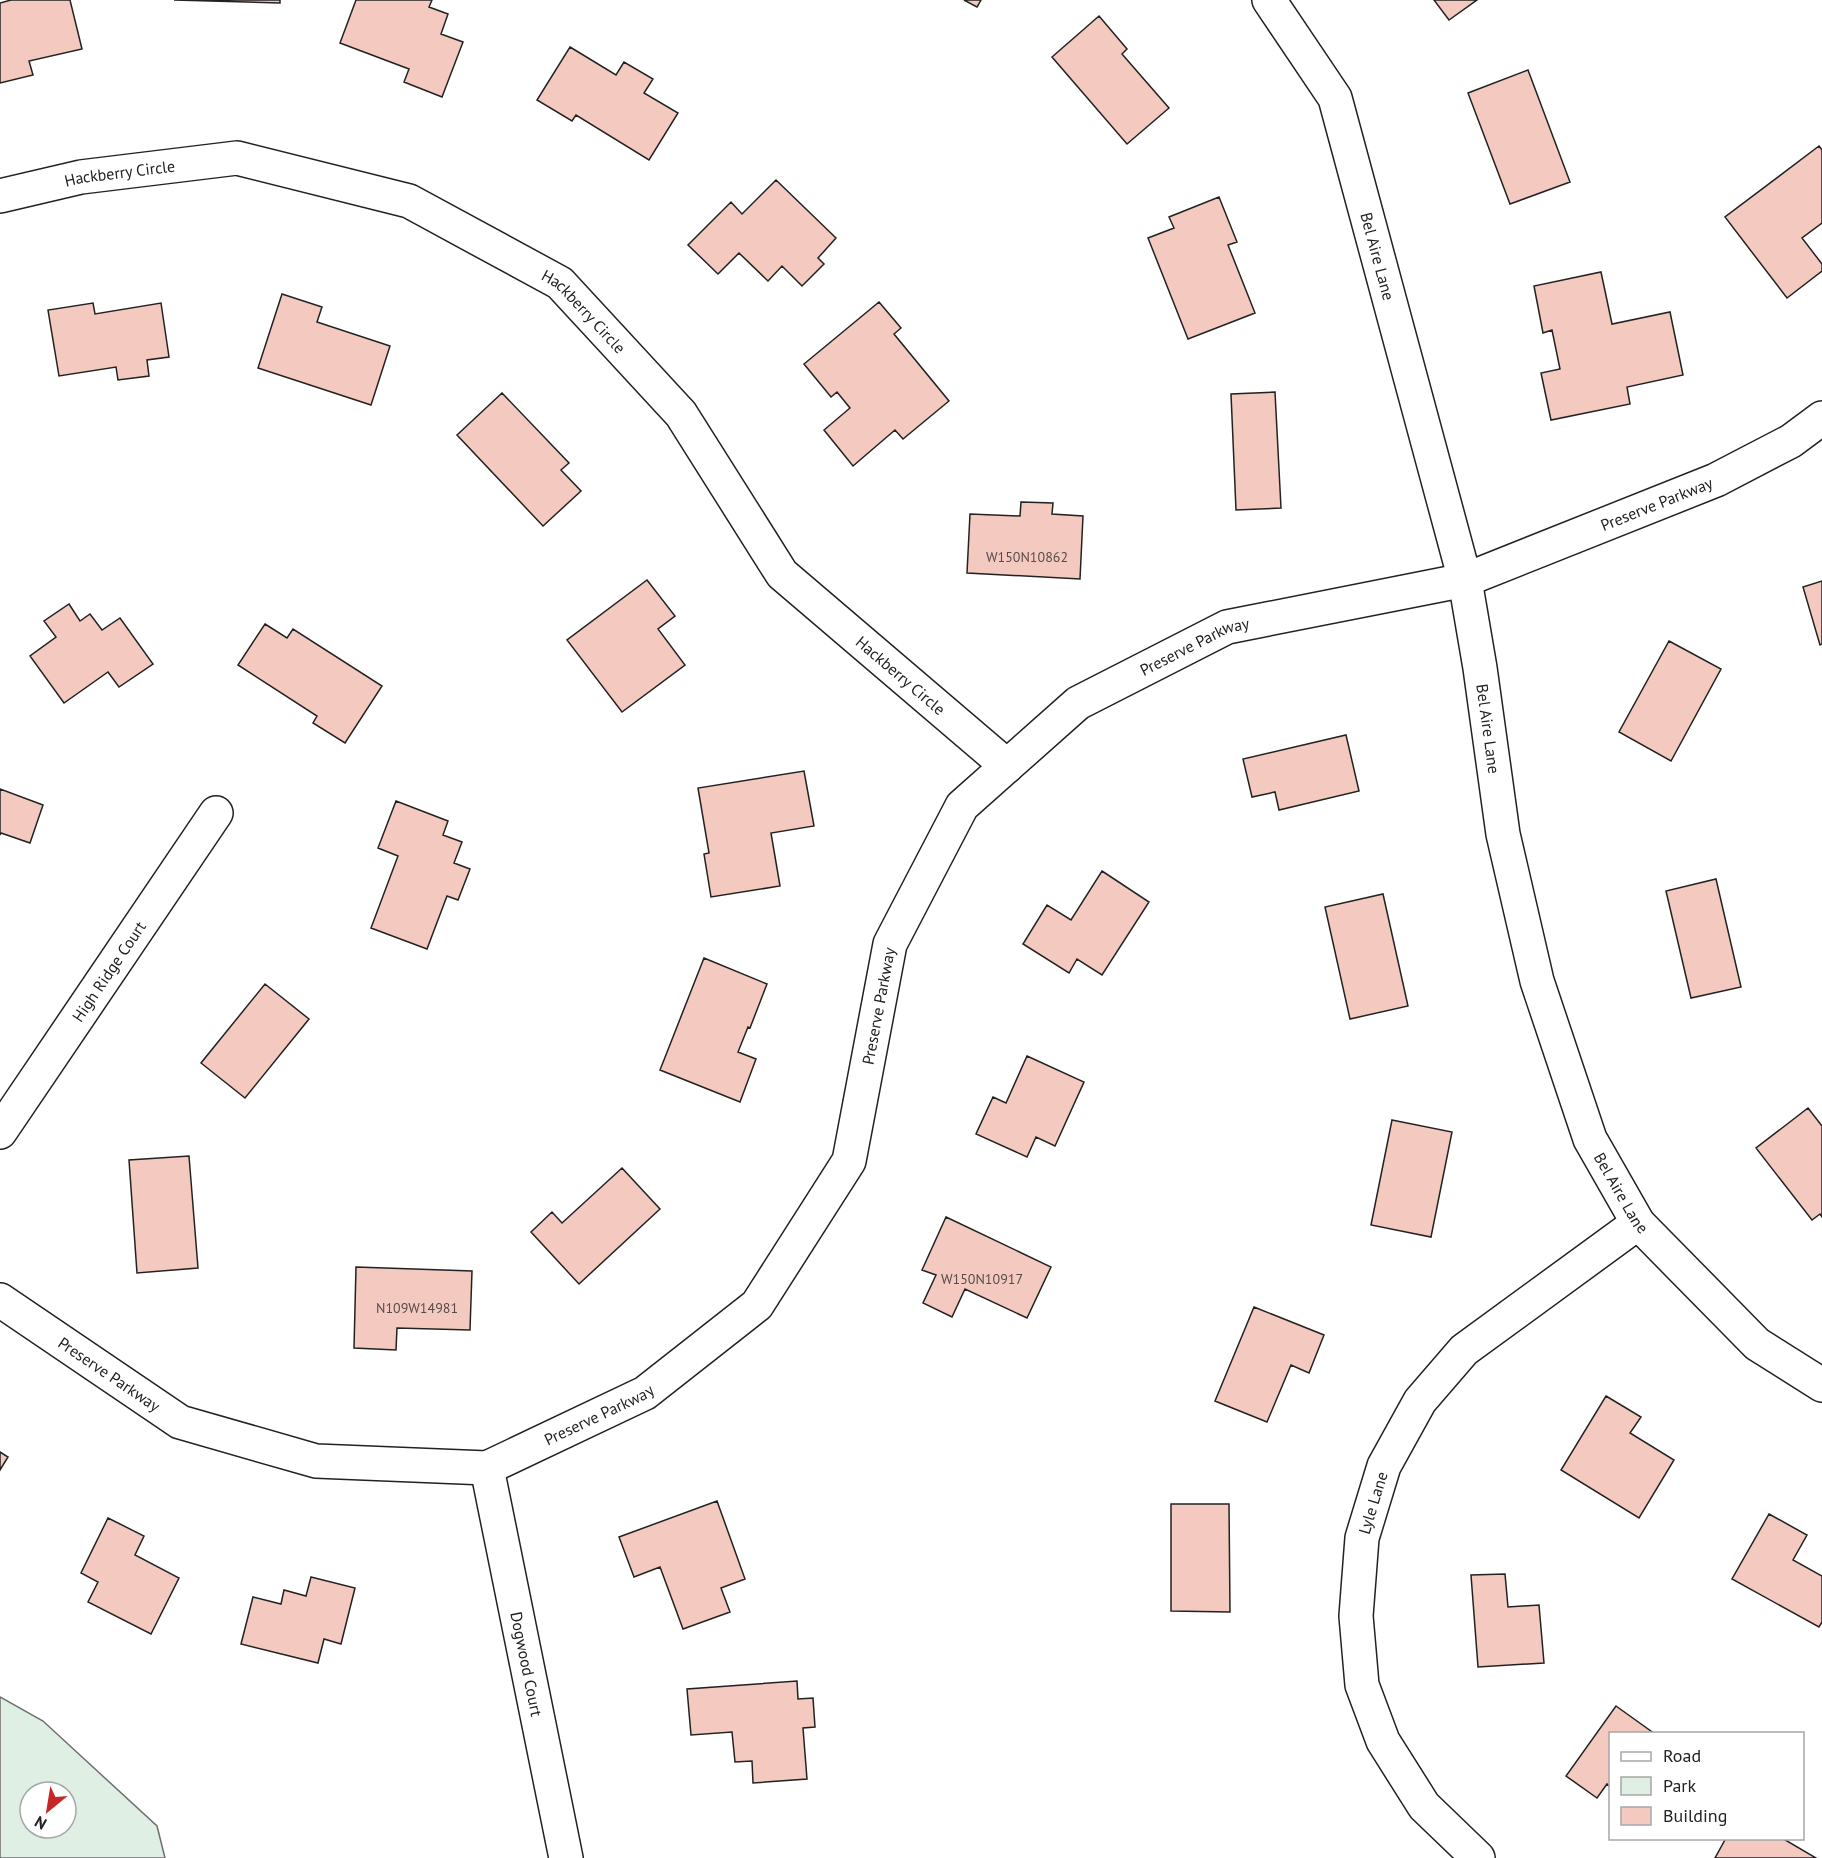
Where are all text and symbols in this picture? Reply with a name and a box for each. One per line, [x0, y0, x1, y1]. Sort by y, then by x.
street label: Hackberry Circle [62, 156, 176, 191]
street label: Bel Aire Lane [1356, 210, 1399, 302]
street label: Hackberry Circle [538, 265, 630, 358]
street label: Preserve Parkway [1598, 472, 1716, 535]
house number: W150N10862 [986, 548, 1068, 566]
street label: Preserve Parkway [1136, 613, 1251, 680]
street label: Hackberry Circle [852, 631, 950, 719]
street label: Bel Aire Lane [1472, 683, 1505, 775]
street label: High Ridge Court [68, 917, 150, 1026]
street label: Preserve Parkway [857, 945, 899, 1066]
street label: Bel Aire Lane [1590, 1149, 1653, 1238]
house number: W150N10917 [941, 1270, 1023, 1288]
house number: N109W14981 [376, 1299, 458, 1317]
street label: Preserve Parkway [54, 1332, 165, 1416]
street label: Preserve Parkway [541, 1380, 658, 1449]
street label: Lyle Lane [1354, 1469, 1392, 1536]
street label: Dogwood Court [506, 1610, 547, 1719]
legend [1609, 1732, 1804, 1840]
text: Road [1663, 1744, 1701, 1767]
text: Park [1663, 1774, 1696, 1797]
north arrow [18, 1780, 78, 1840]
text: Building [1663, 1804, 1727, 1827]
text: N [31, 1812, 50, 1834]

